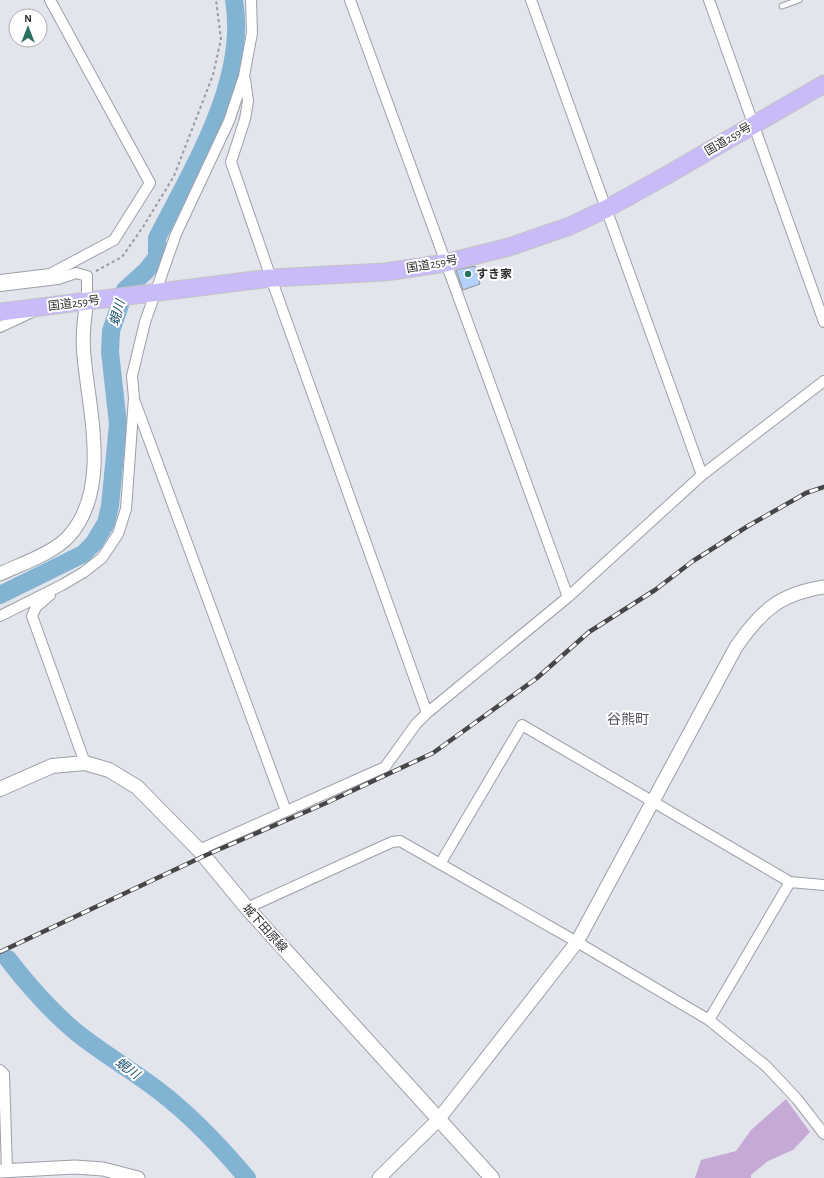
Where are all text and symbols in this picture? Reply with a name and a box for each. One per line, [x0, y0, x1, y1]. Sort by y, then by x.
north arrow [8, 8, 48, 48]
text: N [24, 13, 32, 24]
street label: 国道259号 [702, 120, 753, 158]
street label: 国道259号 [405, 253, 459, 274]
place label: すき家 [476, 268, 512, 280]
marker: すき家 [463, 269, 473, 279]
street label: 国道259号 [47, 293, 101, 312]
water label: 蜆川 [107, 297, 128, 327]
district label: 谷熊町 [607, 711, 649, 727]
street label: 城下田原線 [240, 901, 290, 954]
water label: 蜆川 [113, 1055, 144, 1083]

